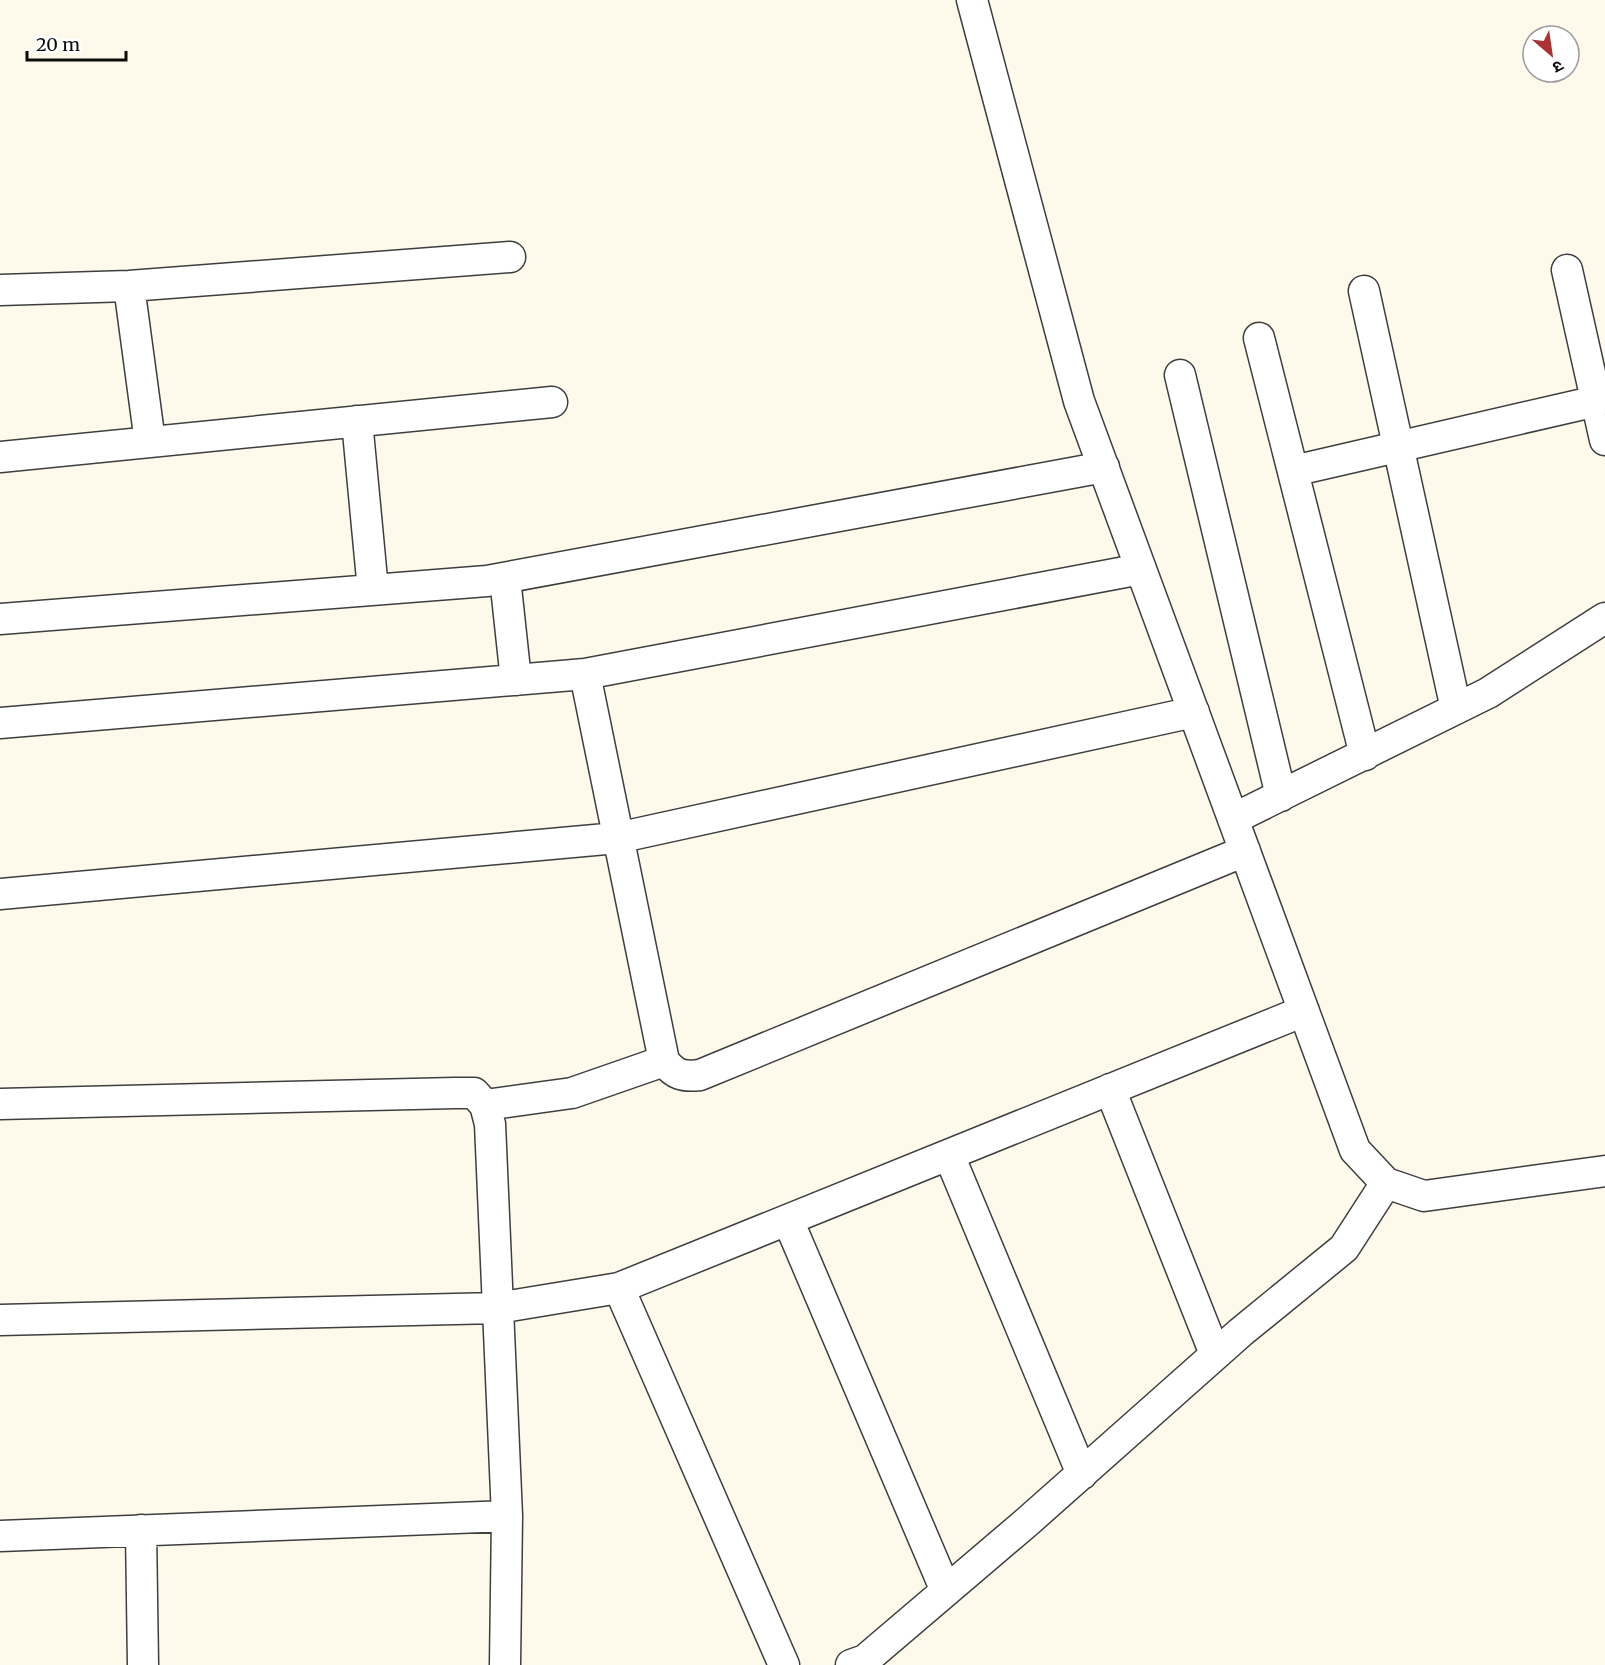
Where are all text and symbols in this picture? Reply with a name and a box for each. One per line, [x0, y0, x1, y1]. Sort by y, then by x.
scale bar [27, 24, 126, 62]
north arrow [1521, 24, 1581, 84]
text: 20 m [36, 33, 80, 56]
text: उ [1549, 56, 1567, 78]

